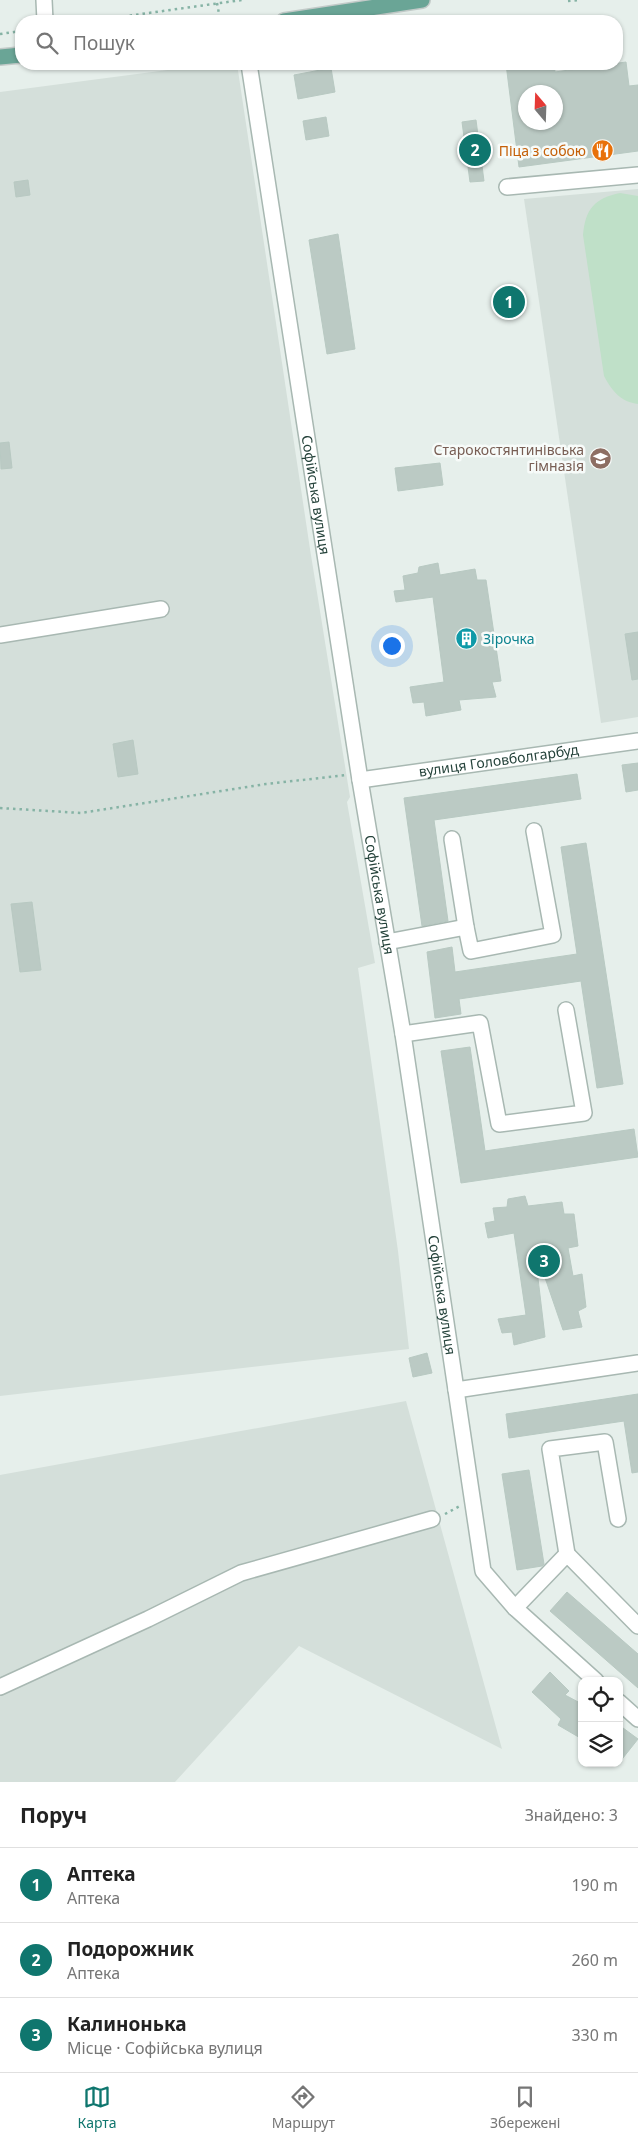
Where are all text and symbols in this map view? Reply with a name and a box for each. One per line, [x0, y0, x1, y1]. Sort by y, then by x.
search box [15, 15, 623, 70]
icon: search [33, 29, 61, 57]
text: Пошук [73, 30, 135, 56]
north arrow [518, 85, 563, 130]
pin: 2 [459, 131, 491, 169]
restaurant icon: Піца з собою [590, 139, 614, 163]
place label: Піца з собою [499, 141, 586, 160]
pin: 1 [493, 283, 525, 321]
street label: Софійська вулиця [298, 434, 335, 556]
place label: Старокостянтинівська гімназія [434, 440, 584, 475]
school or university icon: Старокостянтинівська гімназія [588, 446, 612, 470]
building icon: Зірочка [455, 627, 479, 651]
place label: Зірочка [483, 629, 535, 648]
your location [379, 633, 405, 659]
street label: вулиця Головболгарбуд [418, 739, 580, 781]
street label: Софійська вулиця [360, 834, 399, 956]
street label: Софійська вулиця [424, 1234, 461, 1356]
pin: 3 [528, 1242, 560, 1280]
map controls [578, 1677, 623, 1767]
button: locate [578, 1677, 623, 1722]
button: layers [578, 1722, 623, 1767]
text: Поруч [20, 1801, 87, 1829]
text: Знайдено: 3 [525, 1804, 618, 1826]
text: Аптека [67, 1861, 136, 1887]
text: 1 [31, 1874, 41, 1896]
text: 190 m [571, 1874, 618, 1896]
text: Аптека [67, 1887, 120, 1909]
text: Подорожник [67, 1936, 194, 1962]
text: 2 [31, 1949, 41, 1971]
text: 260 m [571, 1949, 618, 1971]
text: Аптека [67, 1962, 120, 1984]
text: Калинонька [67, 2011, 187, 2037]
text: 3 [31, 2024, 41, 2046]
text: 330 m [571, 2024, 618, 2046]
text: Місце · Софійська вулиця [67, 2037, 263, 2059]
tab: Карта [78, 2083, 117, 2132]
tab: Маршрут [272, 2083, 335, 2132]
tab: Збережені [490, 2083, 560, 2132]

